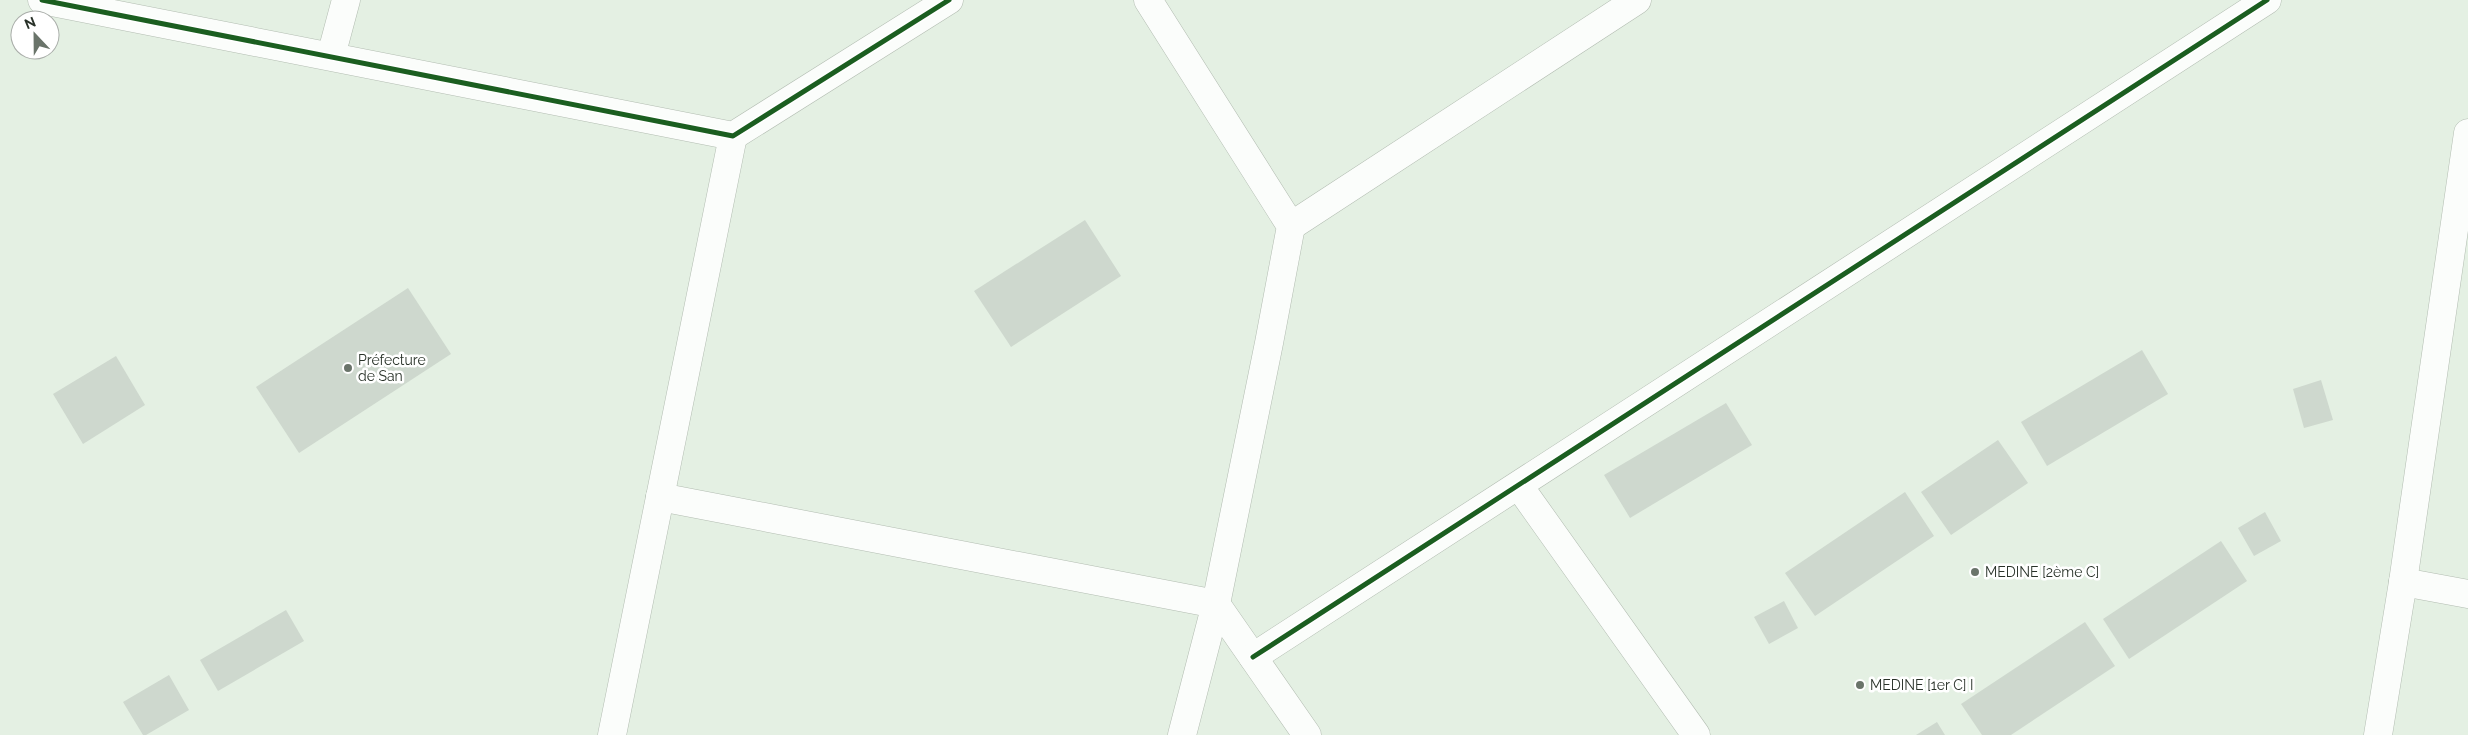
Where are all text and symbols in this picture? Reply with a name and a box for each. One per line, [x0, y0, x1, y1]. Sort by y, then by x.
north arrow [10, 10, 60, 60]
text: N [22, 14, 38, 32]
place label: Préfecture de San [358, 352, 426, 384]
marker: Préfecture de San [342, 362, 354, 374]
place label: MEDINE [2ème C] [1985, 564, 2099, 580]
marker: MEDINE [2ème C] [1969, 566, 1981, 578]
place label: MEDINE [1er C] I [1870, 677, 1973, 693]
marker: MEDINE [1er C] I [1854, 679, 1866, 691]

